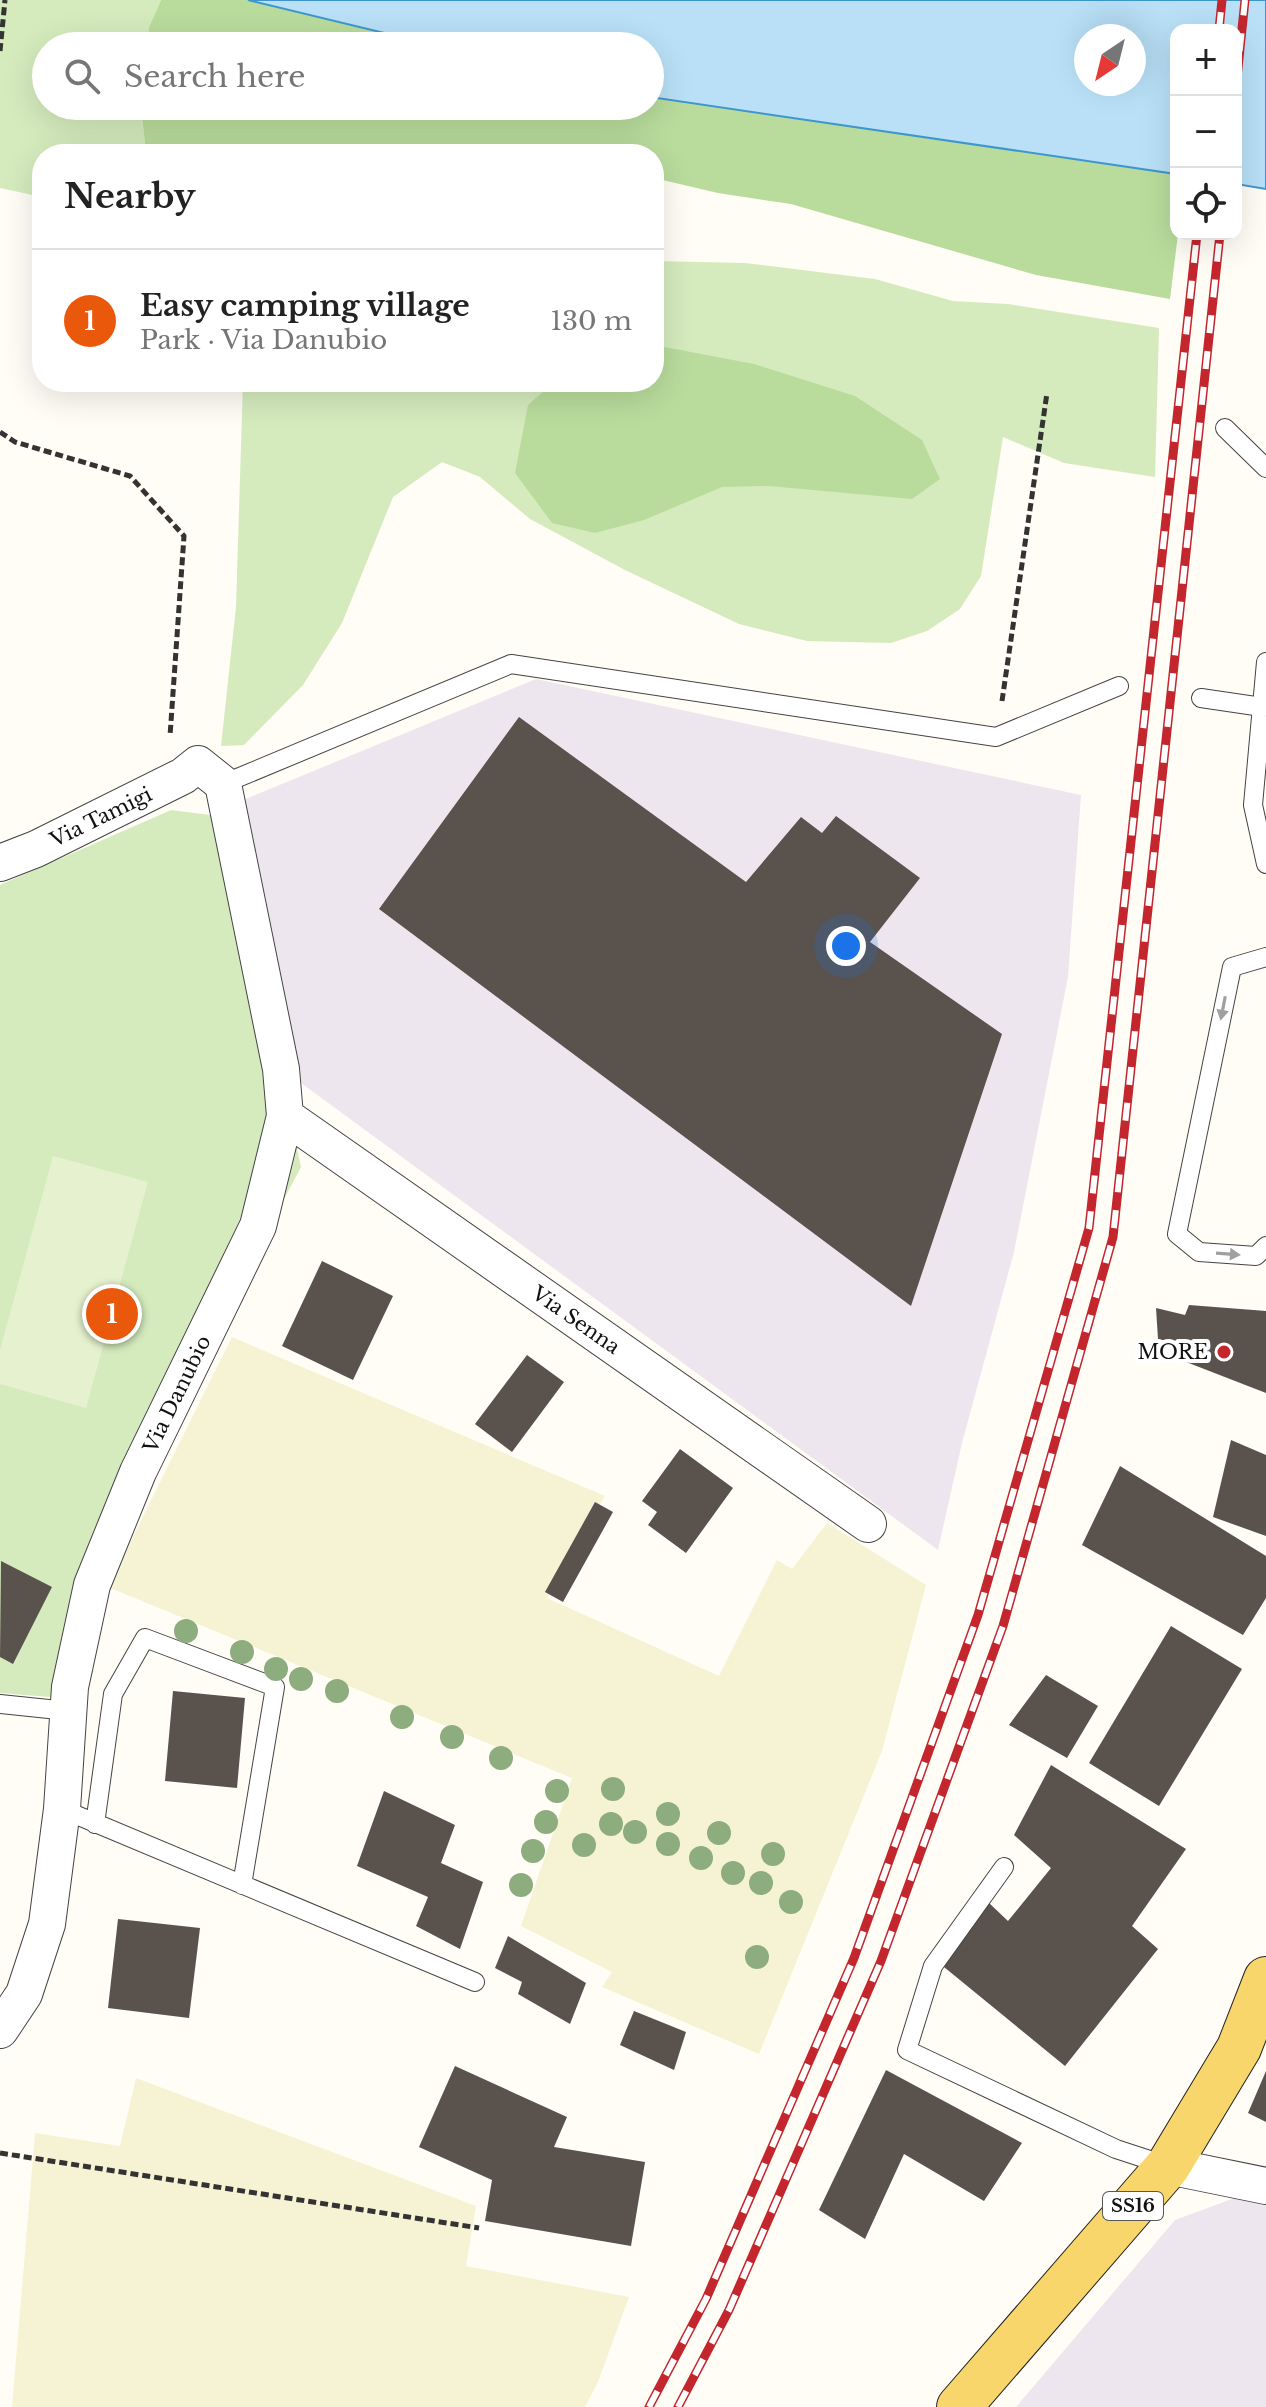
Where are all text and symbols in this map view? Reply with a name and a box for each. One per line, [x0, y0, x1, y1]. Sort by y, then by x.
north arrow [1074, 24, 1146, 96]
map controls [1170, 24, 1242, 240]
button: + [1170, 24, 1242, 96]
search box [32, 32, 664, 120]
icon: search [60, 54, 104, 98]
text: Search here [124, 58, 305, 95]
button: − [1170, 96, 1242, 168]
button: locate [1170, 168, 1242, 240]
text: Nearby [64, 175, 196, 217]
text: Easy camping village [140, 287, 470, 324]
text: 1 [84, 305, 96, 337]
text: 130 m [550, 305, 632, 337]
text: Park · Via Danubio [140, 324, 387, 356]
street label: Via Tamigi [45, 782, 156, 852]
your location [826, 926, 866, 966]
one-way arrow [1216, 996, 1229, 1021]
one-way arrow [1216, 1248, 1241, 1261]
street label: Via Senna [527, 1280, 625, 1360]
pin: 1 [86, 1284, 138, 1344]
street label: Via Danubio [138, 1331, 216, 1458]
place label: MORE [1138, 1340, 1208, 1364]
marker: MORE [1215, 1343, 1233, 1361]
road number: SS16 [1103, 2192, 1163, 2220]

